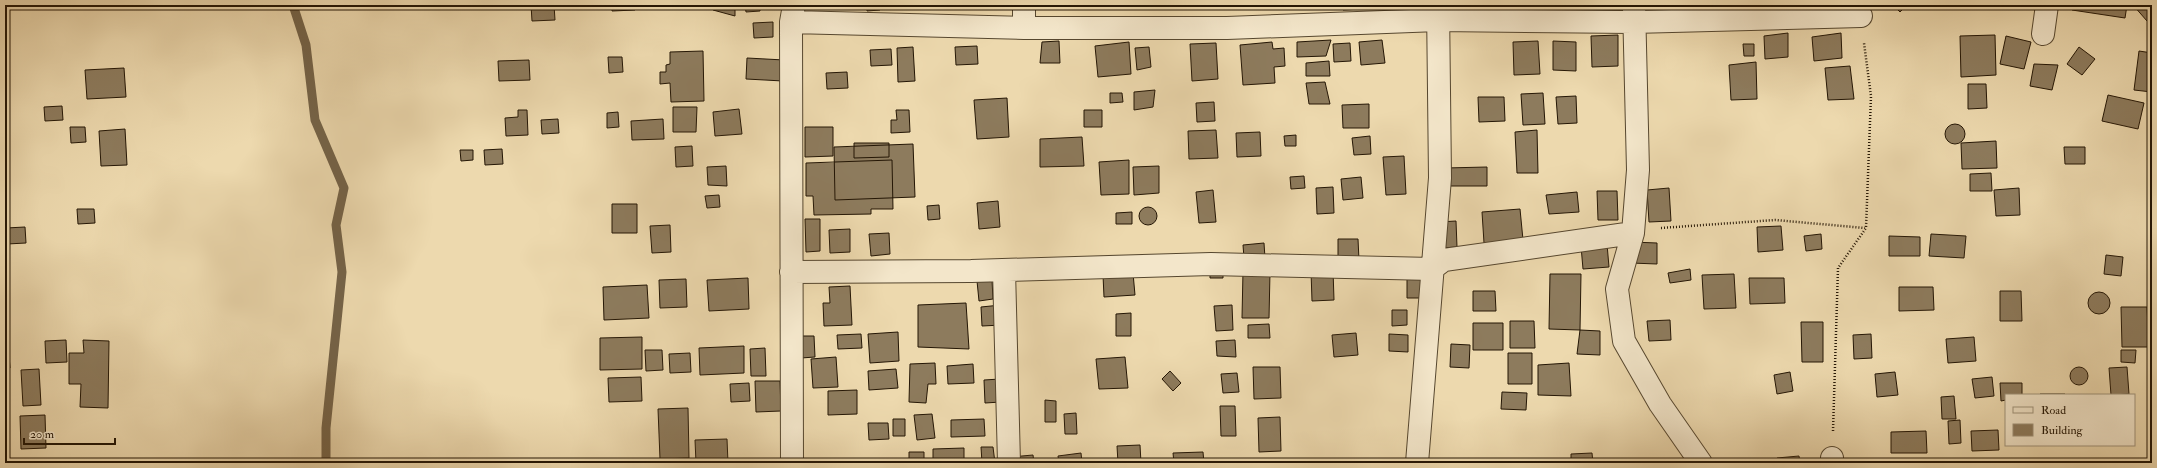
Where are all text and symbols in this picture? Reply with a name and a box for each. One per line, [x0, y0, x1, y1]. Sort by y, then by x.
legend [2005, 394, 2135, 446]
text: Road [2041, 403, 2066, 418]
scale bar [24, 420, 115, 446]
text: Building [2041, 423, 2084, 438]
text: 20 m [30, 427, 55, 442]

